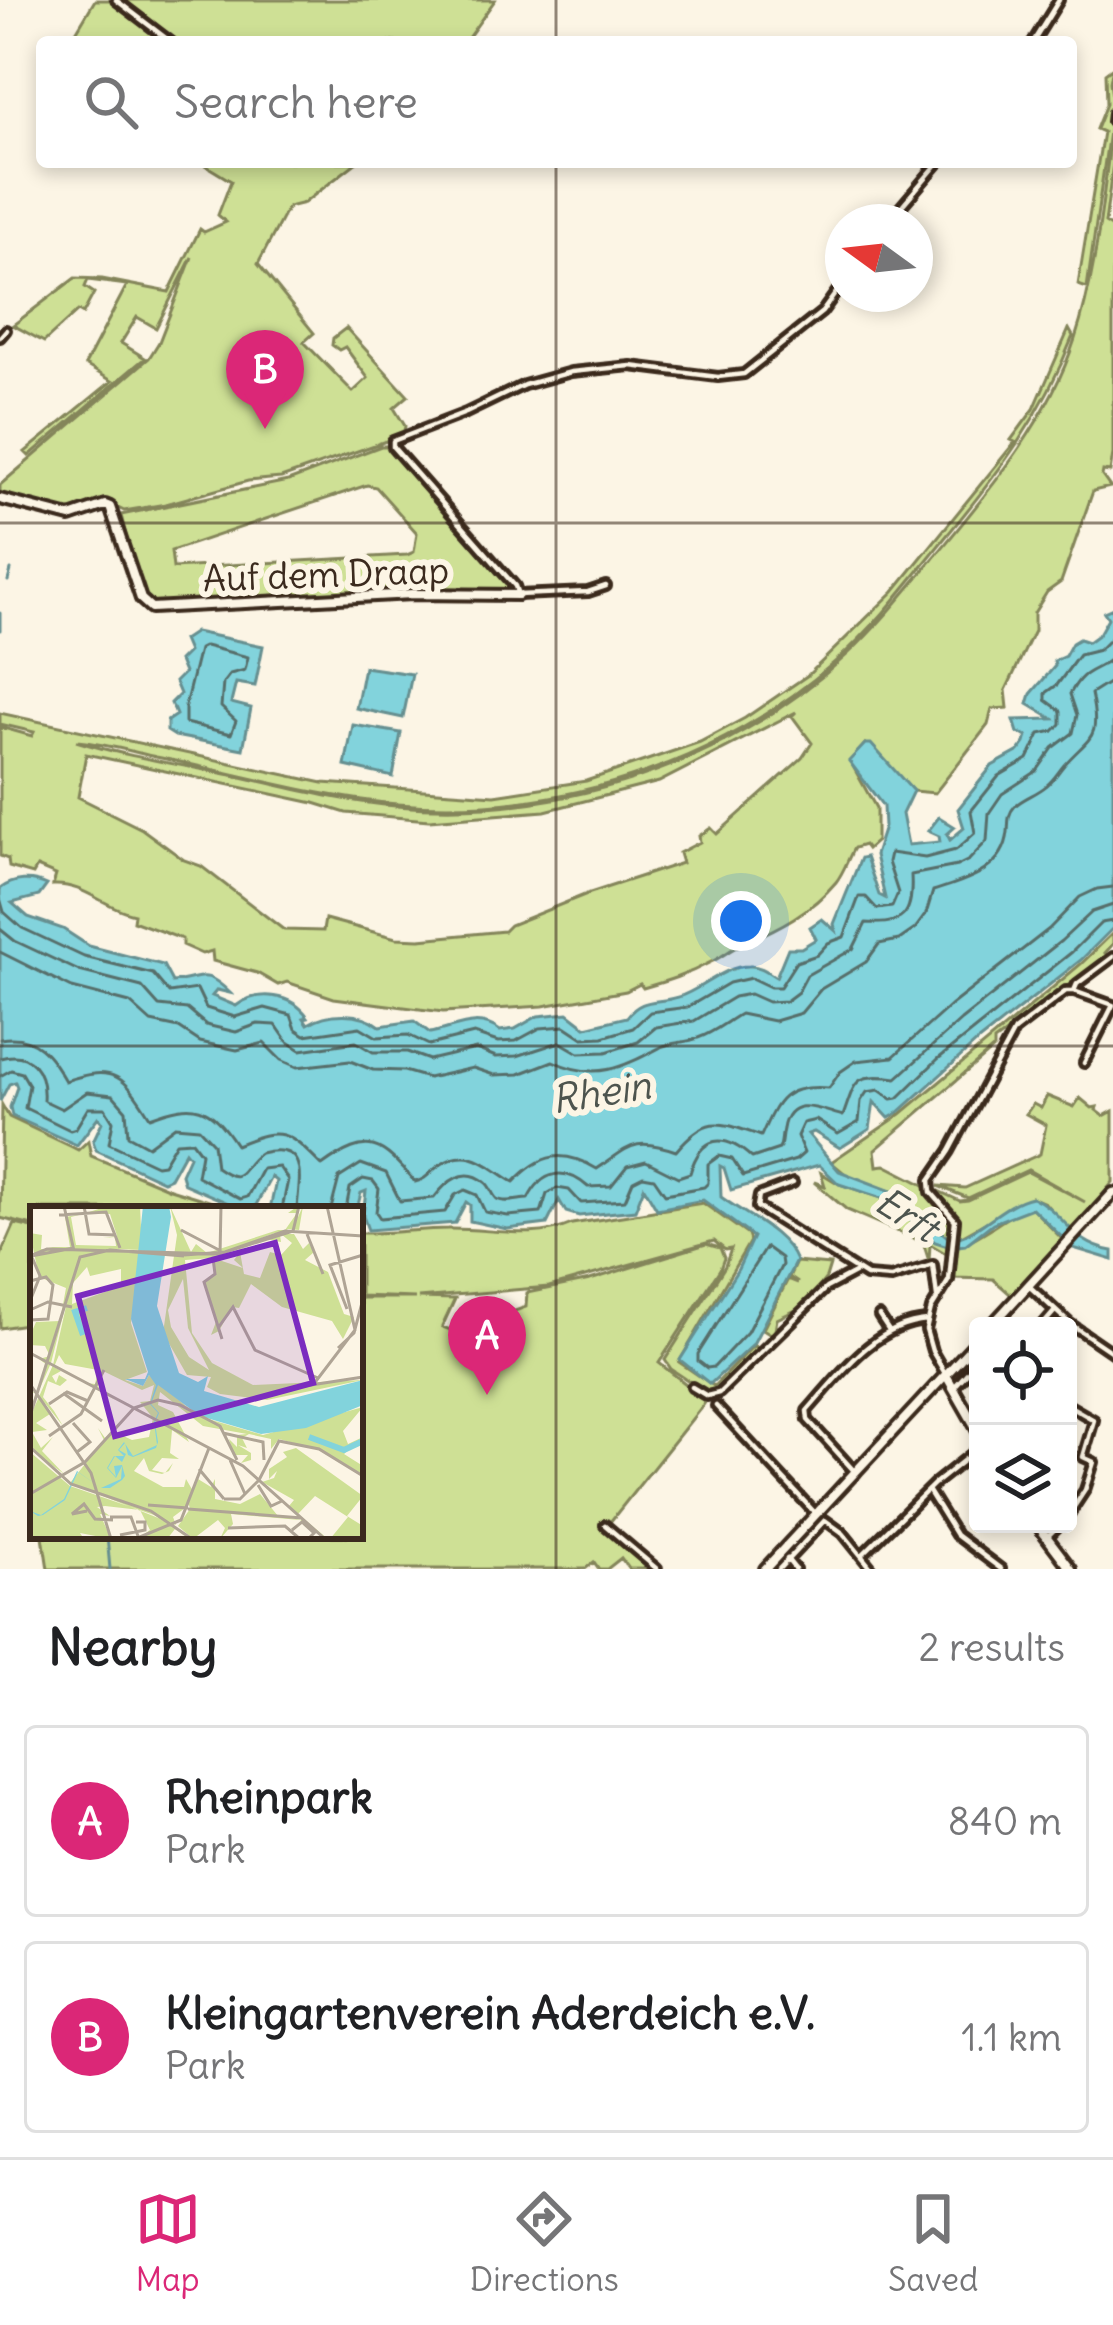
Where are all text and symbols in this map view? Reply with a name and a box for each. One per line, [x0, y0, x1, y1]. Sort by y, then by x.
search box [36, 36, 1077, 168]
icon: search [78, 69, 144, 135]
text: Search here [174, 74, 418, 130]
north arrow [825, 204, 933, 312]
pin: B [226, 330, 304, 429]
street label: Auf dem Draap [202, 548, 450, 601]
your location [711, 891, 771, 951]
water label: Rhein [548, 1060, 656, 1124]
water label: Erft [866, 1176, 951, 1255]
inset map [30, 1206, 363, 1539]
pin: A [448, 1296, 526, 1395]
map controls [969, 1317, 1077, 1533]
button: locate [969, 1317, 1077, 1425]
button: layers [969, 1425, 1077, 1533]
text: Nearby [48, 1615, 217, 1679]
text: 2 results [918, 1623, 1065, 1672]
text: Rheinpark [165, 1769, 373, 1825]
text: A [77, 1797, 103, 1846]
text: 840 m [948, 1797, 1062, 1846]
text: Park [165, 1825, 246, 1874]
text: Kleingartenverein Aderdeich e.V. [165, 1985, 815, 2041]
text: B [77, 2013, 103, 2062]
text: 1.1 km [961, 2013, 1062, 2062]
text: Park [165, 2041, 246, 2090]
tab: Map [135, 2186, 201, 2300]
tab: Directions [470, 2186, 619, 2300]
tab: Saved [888, 2186, 978, 2300]

